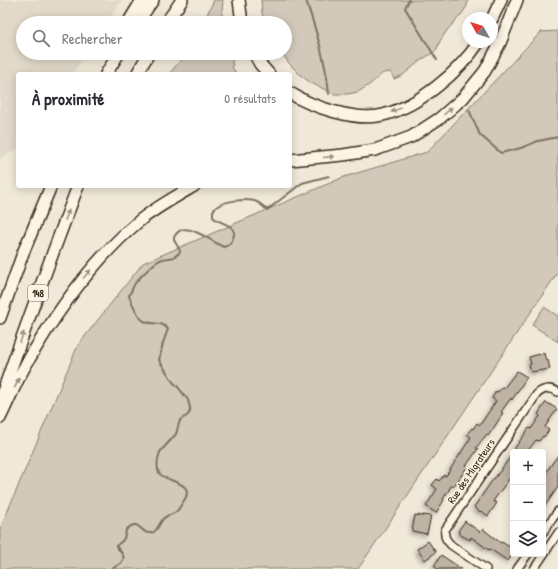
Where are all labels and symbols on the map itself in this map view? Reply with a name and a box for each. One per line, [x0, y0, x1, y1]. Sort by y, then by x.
north arrow [462, 12, 498, 48]
one-way arrow [442, 107, 453, 116]
one-way arrow [389, 108, 401, 114]
one-way arrow [323, 153, 335, 160]
one-way arrow [65, 208, 71, 220]
one-way arrow [82, 269, 92, 279]
road number: 148 [28, 285, 48, 301]
one-way arrow [19, 330, 25, 342]
one-way arrow [14, 377, 20, 389]
street label: Rue des Migrateurs [444, 436, 498, 506]

